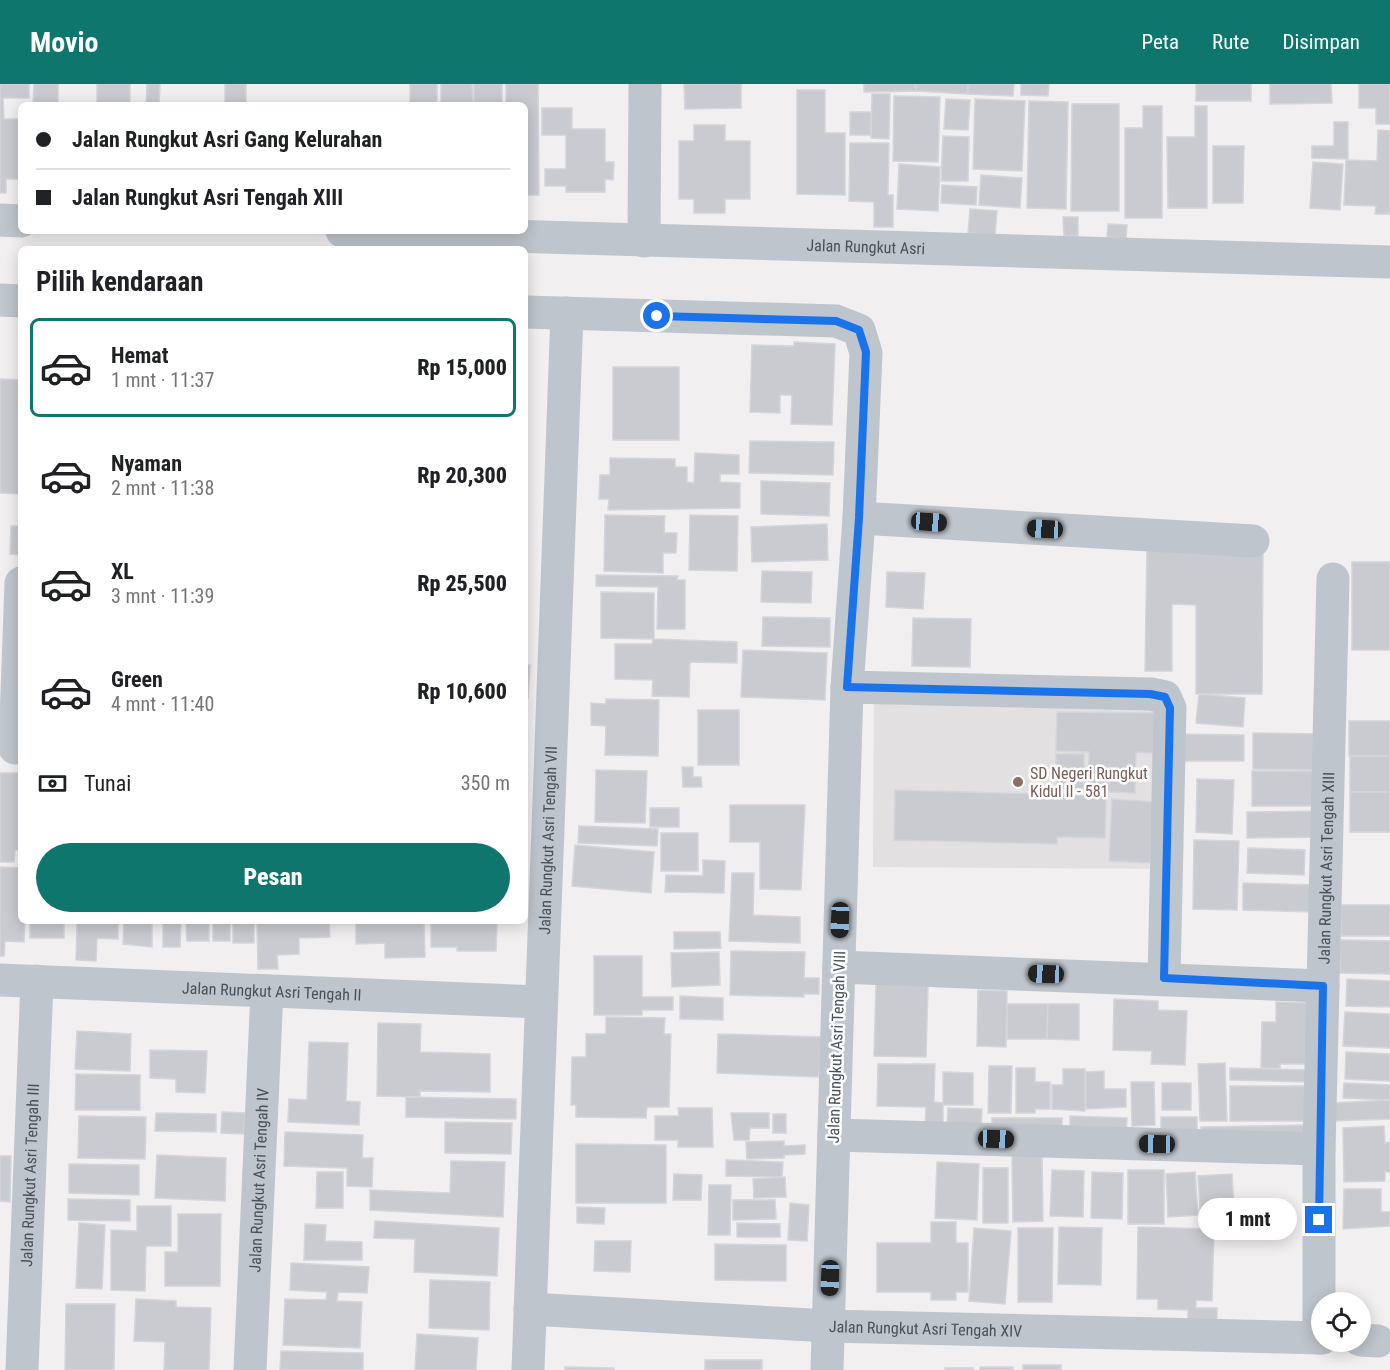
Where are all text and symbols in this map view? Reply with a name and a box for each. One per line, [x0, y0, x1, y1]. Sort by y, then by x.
text: Movio [30, 26, 99, 59]
text: Peta [1141, 30, 1179, 54]
text: Rute [1212, 30, 1249, 54]
text: Disimpan [1282, 30, 1360, 54]
text: Jalan Rungkut Asri Gang Kelurahan [72, 127, 382, 152]
text: Jalan Rungkut Asri Tengah XIII [72, 185, 343, 210]
street label: Jalan Rungkut Asri [806, 236, 925, 258]
text: Pilih kendaraan [36, 266, 204, 298]
route start [643, 302, 670, 329]
icon: car [39, 341, 93, 395]
text: Hemat [111, 343, 168, 368]
text: Rp 15,000 [417, 355, 507, 380]
text: 1 mnt · 11:37 [111, 368, 214, 392]
icon: car [39, 449, 93, 503]
text: Nyaman [111, 451, 182, 476]
text: Rp 20,300 [417, 463, 507, 488]
text: 2 mnt · 11:38 [111, 476, 214, 500]
car [910, 512, 948, 532]
car [1027, 519, 1063, 539]
icon: car [39, 557, 93, 611]
text: XL [111, 559, 134, 584]
text: Rp 25,500 [417, 571, 507, 596]
text: 3 mnt · 11:39 [111, 584, 214, 608]
icon: car [39, 665, 93, 719]
text: Green [111, 667, 163, 692]
text: Rp 10,600 [417, 679, 507, 704]
text: 4 mnt · 11:40 [111, 692, 214, 716]
street label: Jalan Rungkut Asri Tengah VII [535, 746, 561, 935]
place label: SD Negeri Rungkut Kidul II - 581 [1030, 764, 1148, 801]
icon: cash [36, 767, 69, 800]
text: Tunai [84, 771, 131, 796]
text: 350 m [461, 771, 510, 795]
street label: Jalan Rungkut Asri Tengah XIII [1315, 772, 1338, 965]
marker: SD Negeri Rungkut Kidul II - 581 [1011, 775, 1025, 789]
button: Pesan [36, 843, 510, 912]
car [830, 902, 850, 938]
street label: Jalan Rungkut Asri Tengah VIII [824, 950, 849, 1144]
car [1028, 964, 1064, 984]
street label: Jalan Rungkut Asri Tengah II [182, 978, 362, 1005]
street label: Jalan Rungkut Asri Tengah III [17, 1083, 43, 1267]
street label: Jalan Rungkut Asri Tengah IV [245, 1088, 273, 1273]
car [978, 1129, 1014, 1149]
car [1139, 1135, 1175, 1153]
callout: 1 mnt [1199, 1199, 1298, 1241]
route end [1305, 1206, 1332, 1233]
text: 1 mnt [1225, 1207, 1270, 1231]
car [820, 1260, 840, 1296]
map controls [1311, 1292, 1371, 1352]
button: locate [1311, 1292, 1371, 1352]
street label: Jalan Rungkut Asri Tengah XIV [829, 1317, 1022, 1341]

